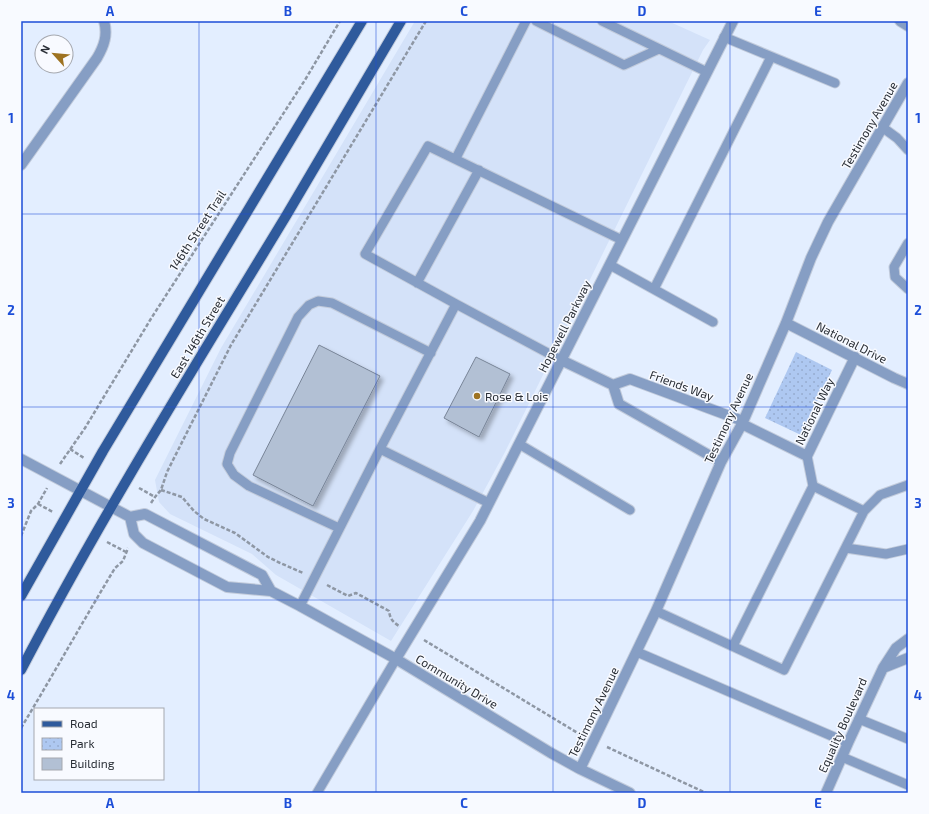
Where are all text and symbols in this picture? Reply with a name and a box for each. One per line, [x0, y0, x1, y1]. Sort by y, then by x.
text: A [106, 3, 115, 19]
text: B [284, 3, 292, 19]
text: C [460, 3, 468, 19]
text: D [638, 3, 647, 19]
text: E [814, 3, 822, 19]
north arrow [34, 34, 74, 74]
text: N [37, 43, 52, 56]
street label: Testimony Avenue [838, 79, 900, 171]
text: 1 [8, 110, 14, 126]
text: 1 [915, 110, 921, 126]
street label: 146th Street Trail [166, 187, 228, 273]
street label: Hopewell Parkway [535, 277, 594, 374]
street label: East 146th Street [167, 293, 227, 381]
text: 2 [7, 302, 15, 318]
text: 2 [914, 302, 922, 318]
street label: National Drive [814, 318, 890, 366]
street label: Friends Way [648, 367, 717, 403]
street label: Testimony Avenue [701, 370, 755, 466]
street label: National Way [792, 375, 837, 447]
place label: Rose & Lois [485, 389, 548, 403]
marker: Rose & Lois [472, 391, 482, 401]
text: 3 [7, 495, 15, 511]
text: 3 [914, 495, 922, 511]
street label: Community Drive [413, 651, 501, 711]
street label: Testimony Avenue [565, 665, 621, 759]
street label: Equality Boulevard [815, 675, 869, 775]
text: 4 [7, 687, 15, 703]
text: 4 [914, 687, 922, 703]
legend [34, 708, 164, 780]
text: Road [70, 716, 98, 730]
text: Park [70, 736, 95, 750]
text: Building [70, 756, 115, 770]
text: A [106, 795, 115, 811]
text: B [284, 795, 292, 811]
text: C [460, 795, 468, 811]
text: D [638, 795, 647, 811]
text: E [814, 795, 822, 811]

